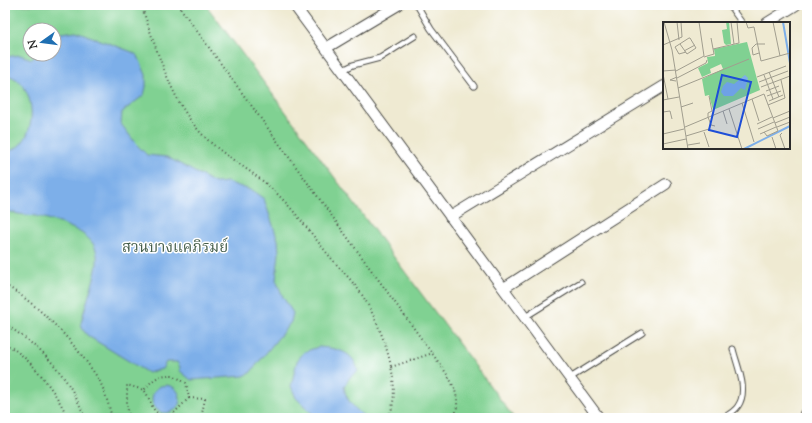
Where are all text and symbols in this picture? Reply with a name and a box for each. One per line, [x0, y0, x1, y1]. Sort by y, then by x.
north arrow [22, 22, 62, 62]
inset map [663, 22, 790, 149]
text: N [24, 38, 42, 51]
park label: สวนบางแคภิรมย์ [122, 237, 228, 259]

